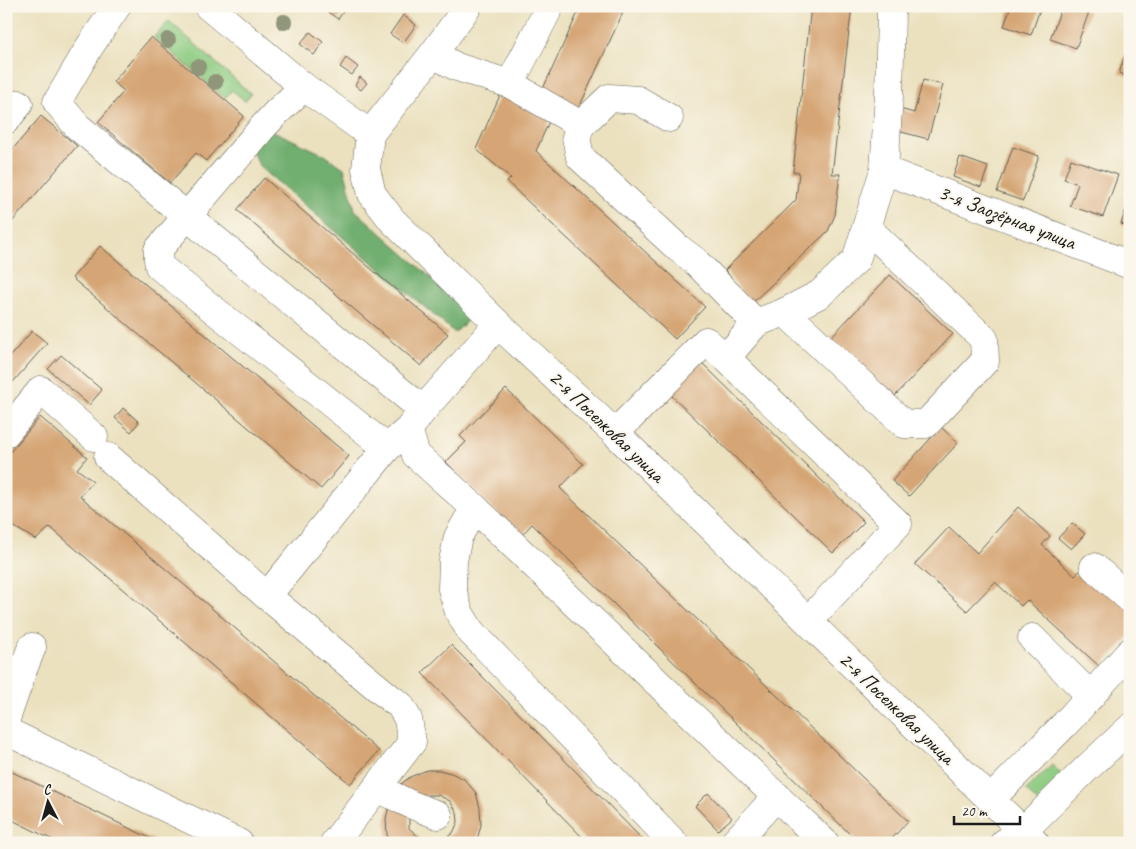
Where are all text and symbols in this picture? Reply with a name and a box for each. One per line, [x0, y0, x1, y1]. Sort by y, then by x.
street label: 3-я Заозёрная улица [934, 179, 1081, 257]
street label: 2-я Поселковая улица [544, 364, 672, 490]
street label: 2-я Поселковая улица [834, 646, 962, 772]
north arrow [22, 776, 72, 826]
text: С [42, 781, 53, 798]
scale bar [954, 794, 1020, 826]
text: 20 m [961, 802, 988, 821]

